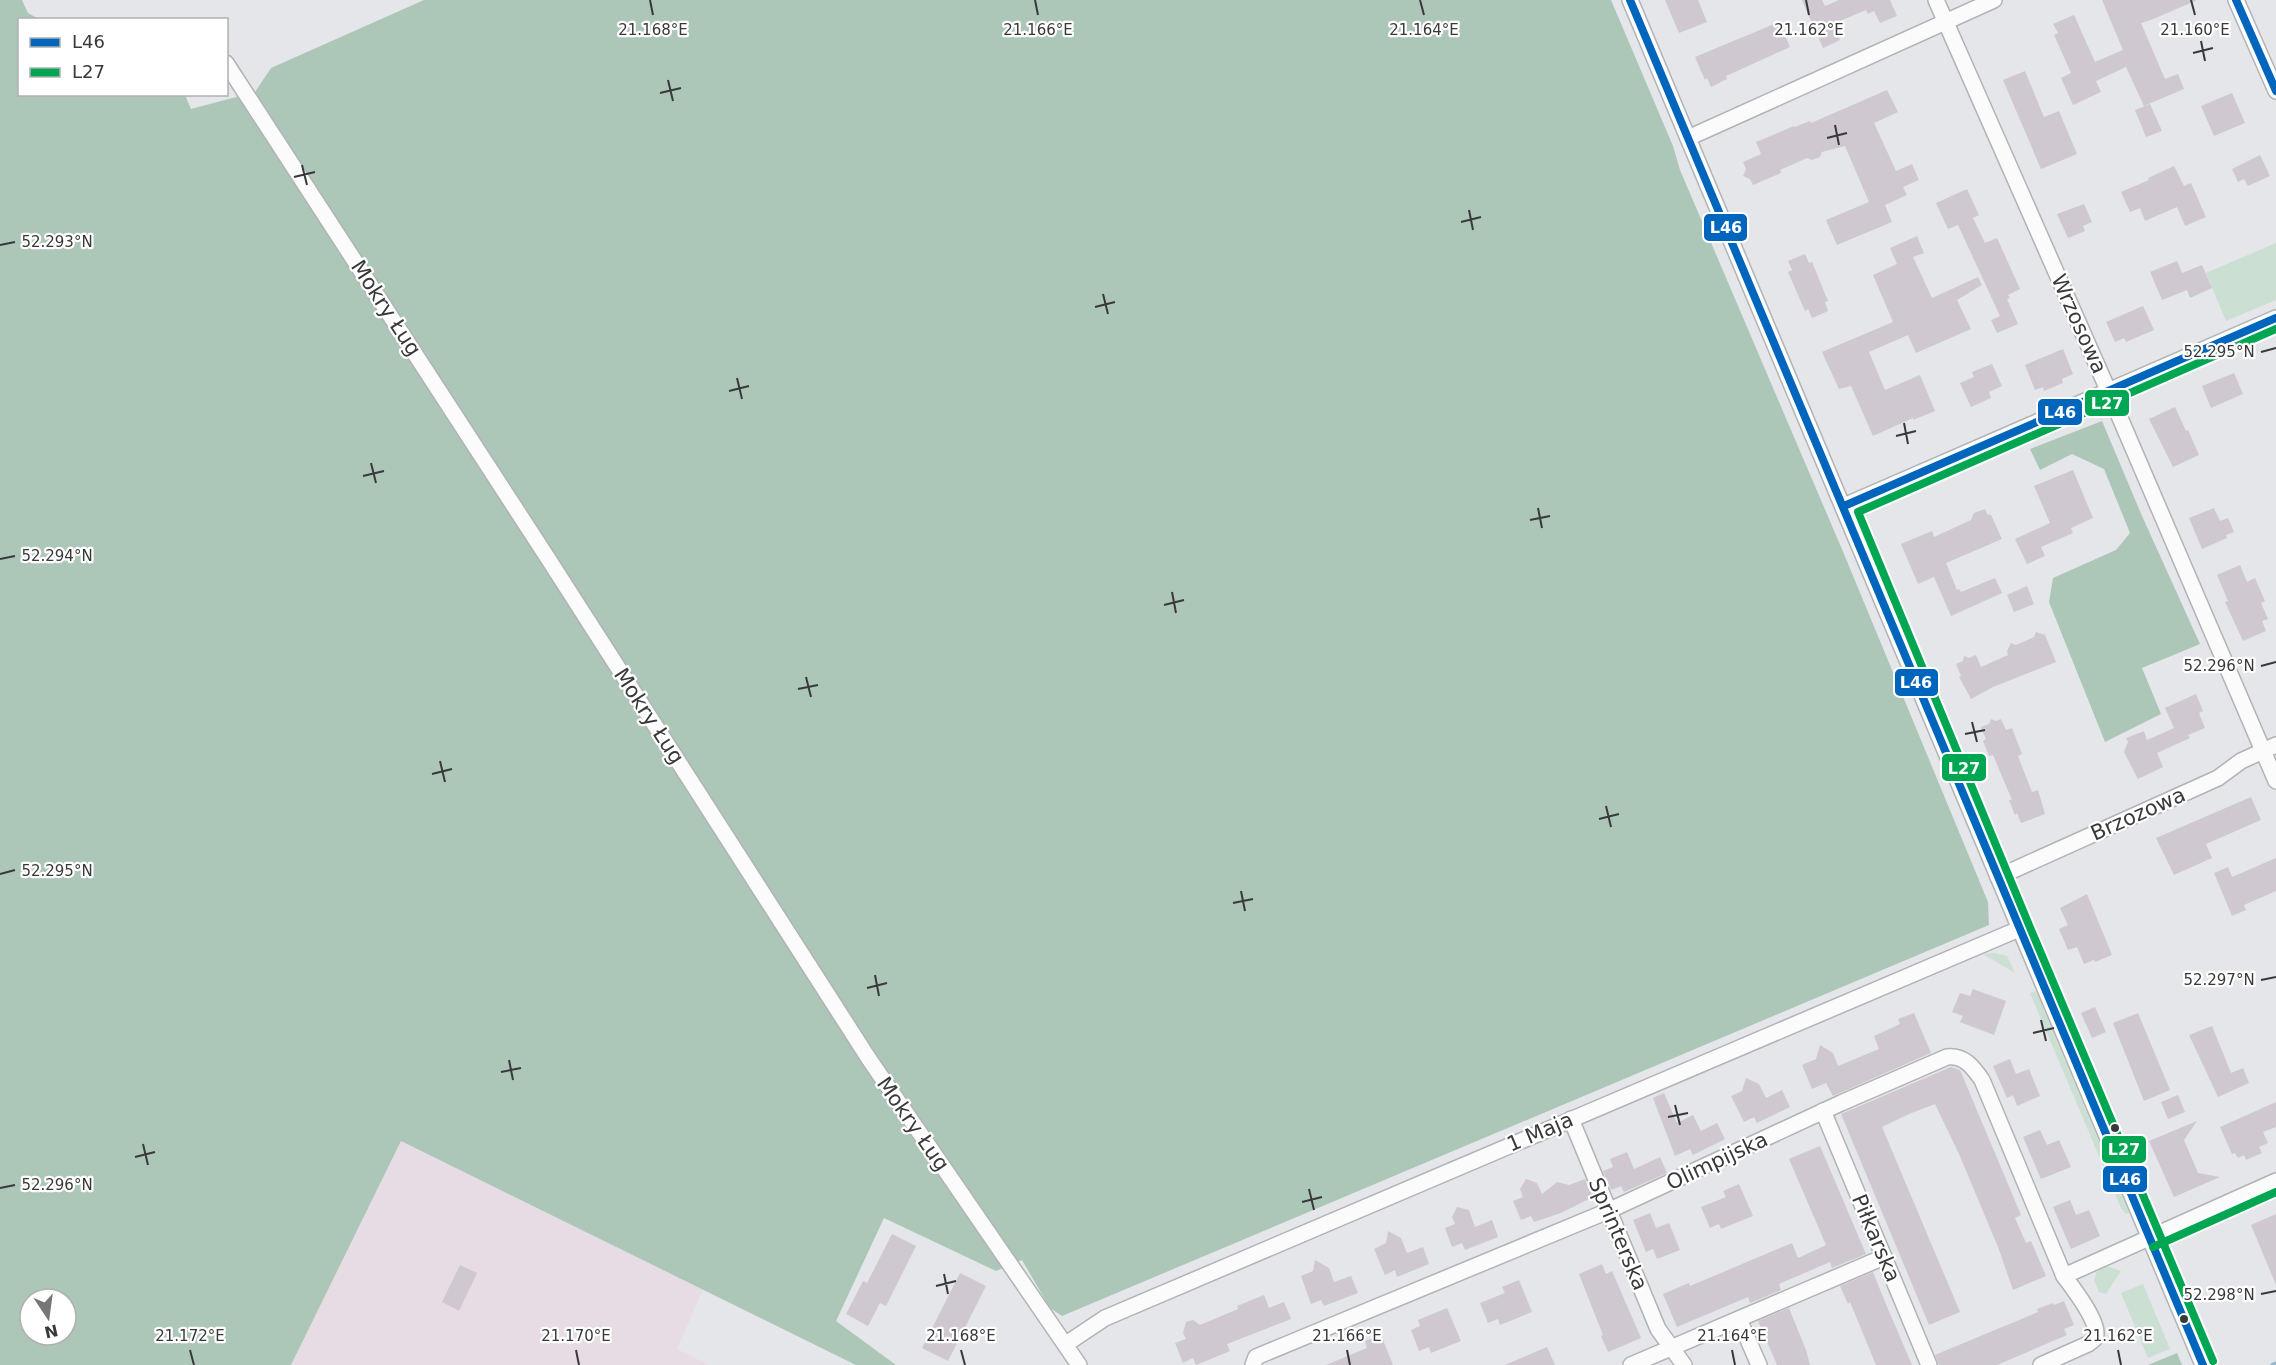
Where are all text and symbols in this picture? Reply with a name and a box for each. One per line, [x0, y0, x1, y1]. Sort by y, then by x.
legend [18, 18, 228, 96]
text: 21.168°E [618, 21, 688, 39]
text: 21.166°E [1003, 21, 1073, 39]
text: 21.164°E [1389, 21, 1459, 39]
text: 21.162°E [1774, 21, 1844, 39]
text: 21.160°E [2160, 21, 2230, 39]
text: L46 [72, 31, 105, 52]
text: L27 [72, 61, 105, 82]
line badge: L46 [1703, 213, 1748, 242]
text: L46 [1710, 218, 1742, 237]
text: 52.293°N [21, 233, 93, 251]
street label: Mokry Ług [346, 256, 426, 360]
street label: Wrzosowa [2046, 271, 2112, 377]
text: 52.295°N [2183, 343, 2255, 361]
line badge: L27 [2084, 389, 2130, 417]
text: L27 [2091, 394, 2123, 413]
line badge: L46 [2037, 398, 2083, 426]
text: L46 [2044, 403, 2076, 422]
text: 52.294°N [21, 547, 93, 565]
text: 52.296°N [2183, 657, 2255, 675]
street label: Mokry Ług [609, 664, 689, 768]
line badge: L46 [1894, 668, 1939, 697]
text: L46 [1900, 673, 1932, 692]
line badge: L27 [1941, 753, 1987, 782]
text: L27 [1948, 759, 1980, 778]
street label: Brzozowa [2087, 783, 2189, 845]
text: 52.295°N [21, 862, 93, 880]
text: 52.297°N [2183, 971, 2255, 989]
street label: Mokry Ług [872, 1072, 954, 1176]
street label: 1 Maja [1503, 1107, 1577, 1157]
unlabelled marker [2109, 1122, 2121, 1134]
street label: Olimpijska [1662, 1127, 1772, 1195]
line badge: L27 [2101, 1135, 2147, 1164]
text: L27 [2108, 1140, 2140, 1159]
line badge: L46 [2102, 1165, 2148, 1193]
text: L46 [2109, 1170, 2141, 1189]
street label: Sprinterska [1584, 1174, 1652, 1294]
text: 52.296°N [21, 1176, 93, 1194]
street label: Piłkarska [1847, 1191, 1905, 1285]
text: 52.298°N [2183, 1286, 2255, 1304]
north arrow [18, 1287, 78, 1347]
unlabelled marker [2178, 1313, 2190, 1325]
text: N [43, 1320, 60, 1342]
text: 21.172°E [155, 1327, 225, 1345]
text: 21.170°E [541, 1327, 611, 1345]
text: 21.168°E [926, 1327, 996, 1345]
text: 21.166°E [1312, 1327, 1382, 1345]
text: 21.164°E [1697, 1327, 1767, 1345]
text: 21.162°E [2083, 1327, 2153, 1345]

